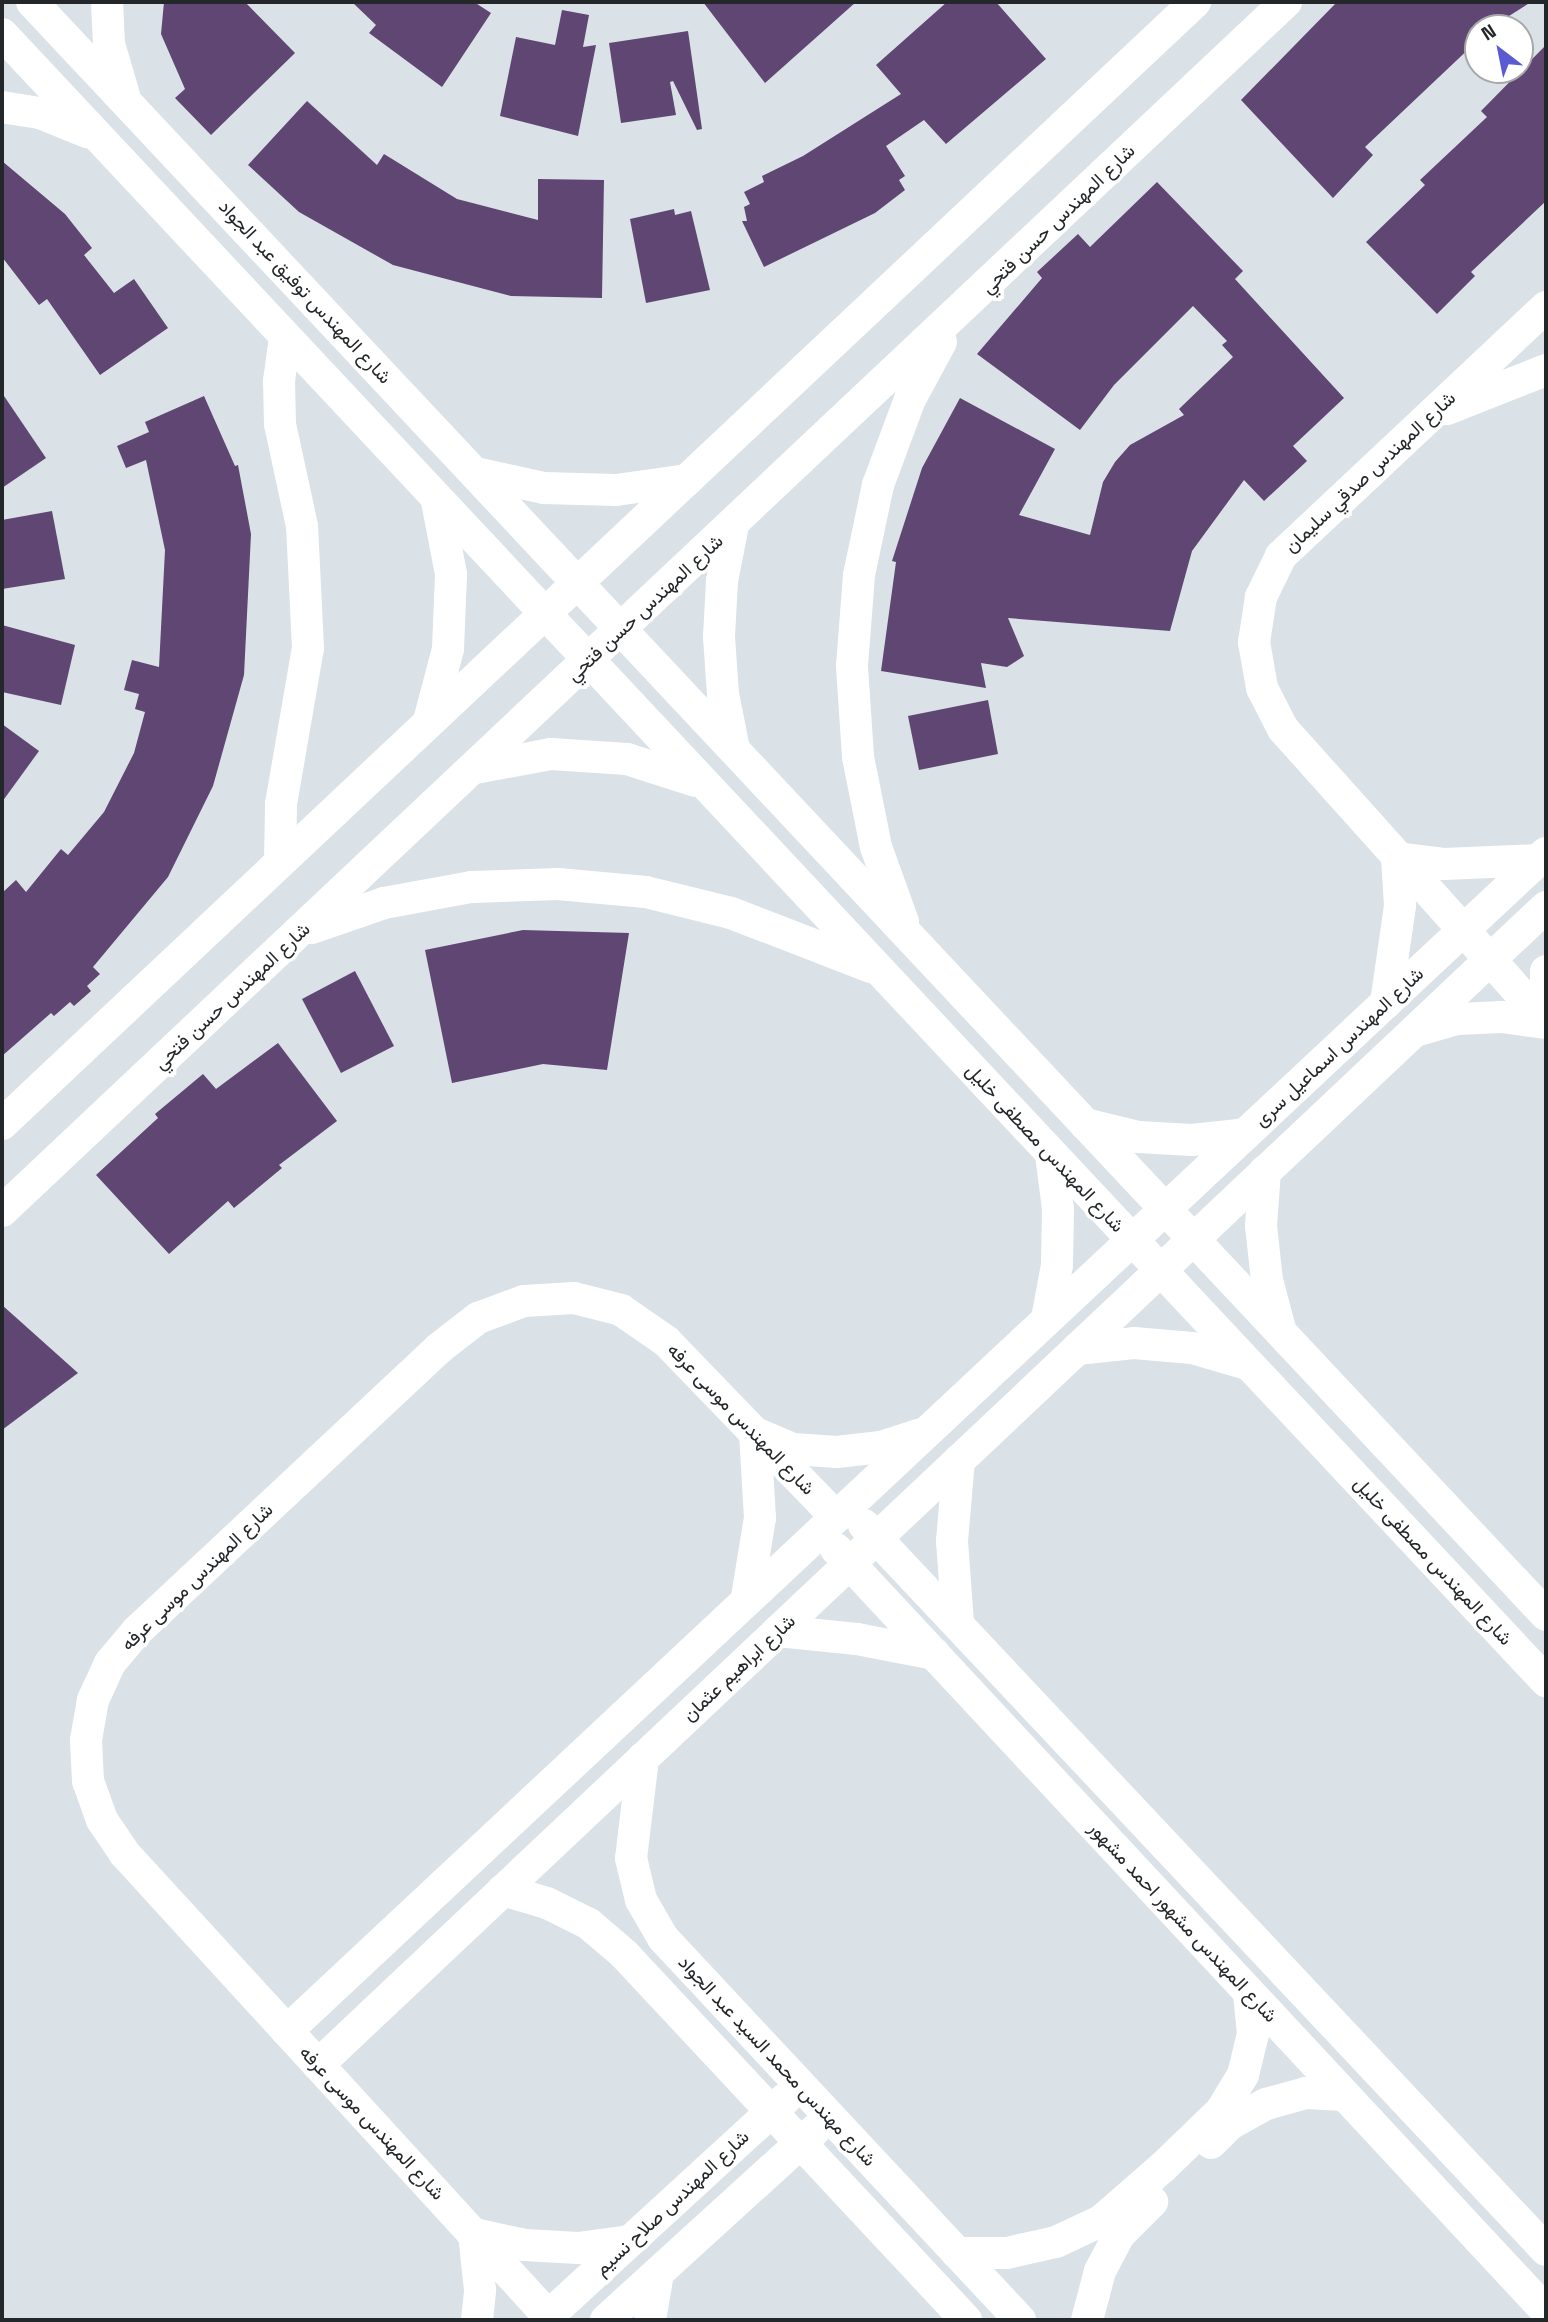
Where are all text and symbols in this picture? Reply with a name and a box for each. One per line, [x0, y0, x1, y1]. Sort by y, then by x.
north arrow [1464, 14, 1534, 84]
text: N [1477, 18, 1501, 46]
street label: شارع المهندس حسن فتحي [976, 139, 1140, 299]
street label: شارع المهندس توفيق عبد الجواد [214, 195, 396, 389]
street label: شارع المهندس صدقي سليمان [1280, 387, 1460, 557]
street label: شارع المهندس حسن فتحي [562, 530, 728, 686]
street label: شارع المهندس حسن فتحي [149, 918, 315, 1074]
street label: شارع المهندس اسماعيل سرى [1250, 963, 1428, 1131]
street label: شارع المهندس مصطفى خليل [961, 1059, 1129, 1237]
street label: شارع المهندس موسى عرفه [662, 1338, 820, 1500]
street label: شارع المهندس مصطفى خليل [1349, 1472, 1517, 1650]
street label: شارع المهندس موسى عرفه [116, 1498, 278, 1656]
street label: شارع ابراهيم عثمان [678, 1610, 800, 1726]
street label: شارع المهندس مشهور احمد مشهور [1084, 1817, 1282, 2027]
street label: شارع مهندس محمد السيد عبد الجواد [673, 1951, 881, 2171]
street label: شارع المهندس موسى عرفه [295, 2041, 449, 2205]
street label: شارع المهندس صلاح نسيم [590, 2126, 754, 2280]

